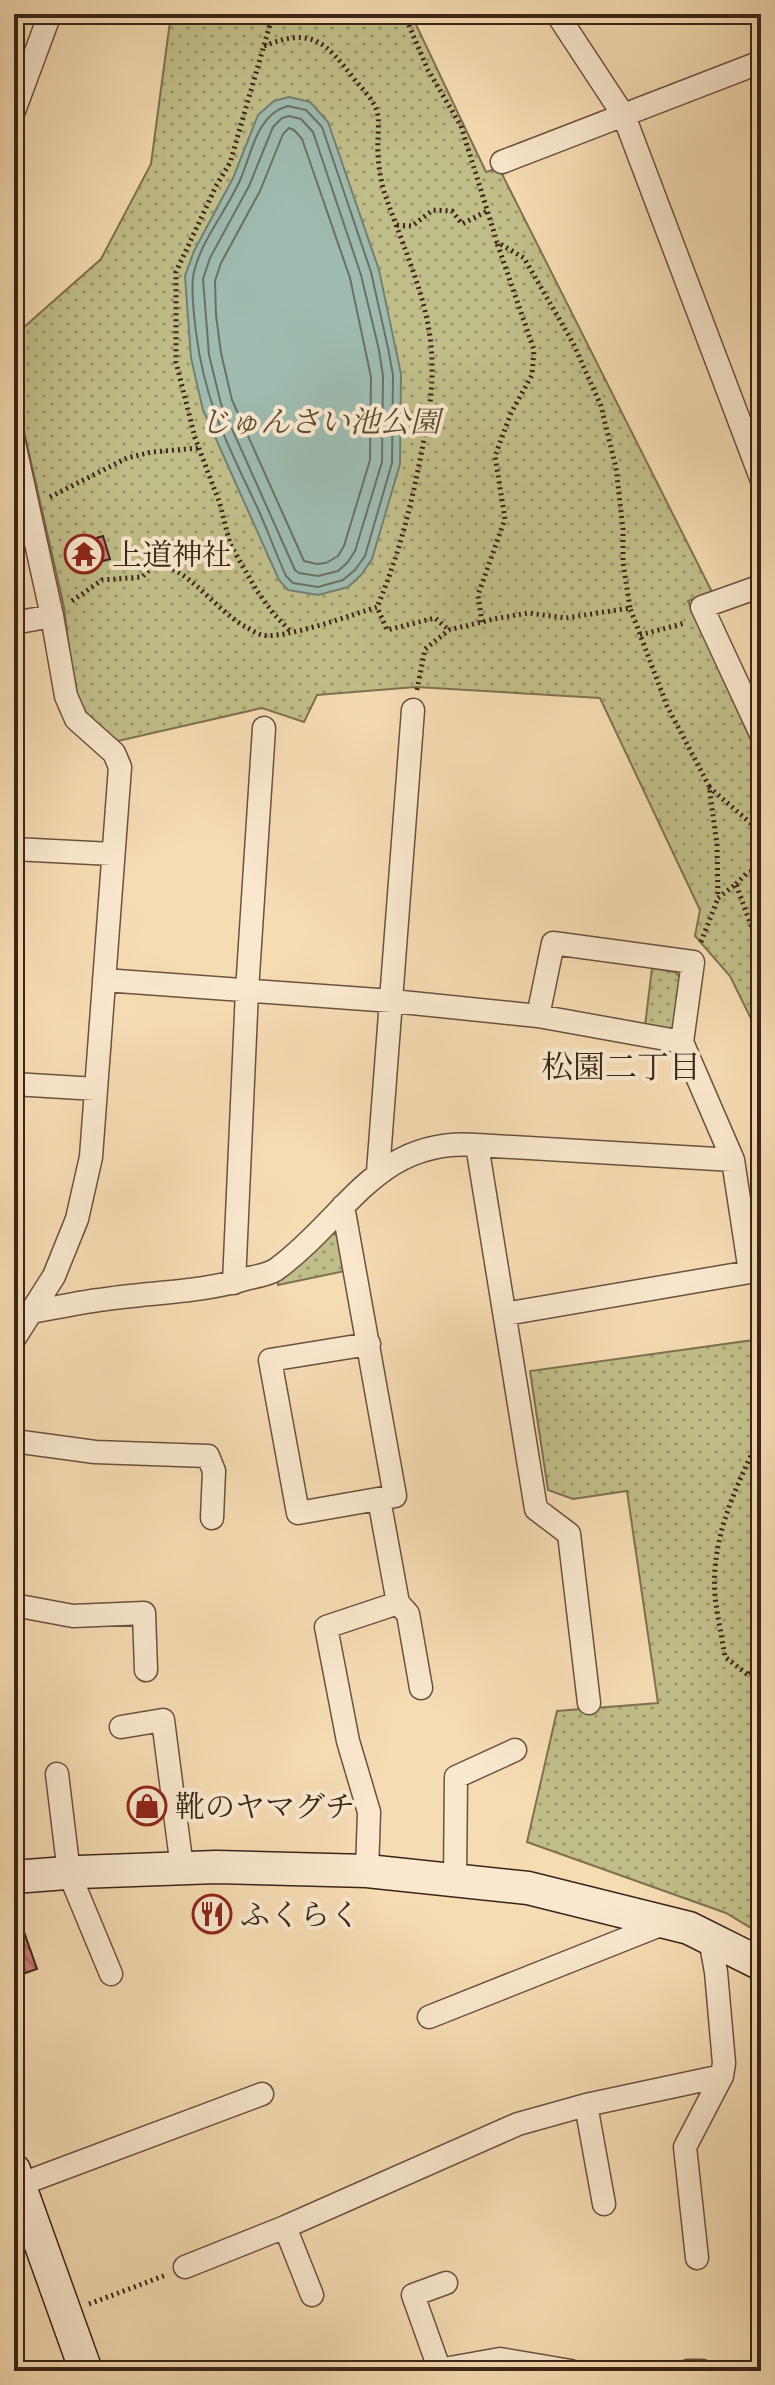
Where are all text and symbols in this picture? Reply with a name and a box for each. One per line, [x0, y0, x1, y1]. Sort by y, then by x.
park label: じゅんさい池公園 [200, 402, 445, 441]
temple icon: 上道神社 [63, 533, 105, 575]
place label: 上道神社 [112, 535, 232, 574]
district label: 松園二丁目 [541, 1046, 701, 1088]
shop icon: 靴のヤマグチ [126, 1785, 168, 1827]
place label: 靴のヤマグチ [175, 1787, 355, 1826]
restaurant icon: ふくらく [191, 1893, 233, 1935]
place label: ふくらく [240, 1895, 360, 1934]

